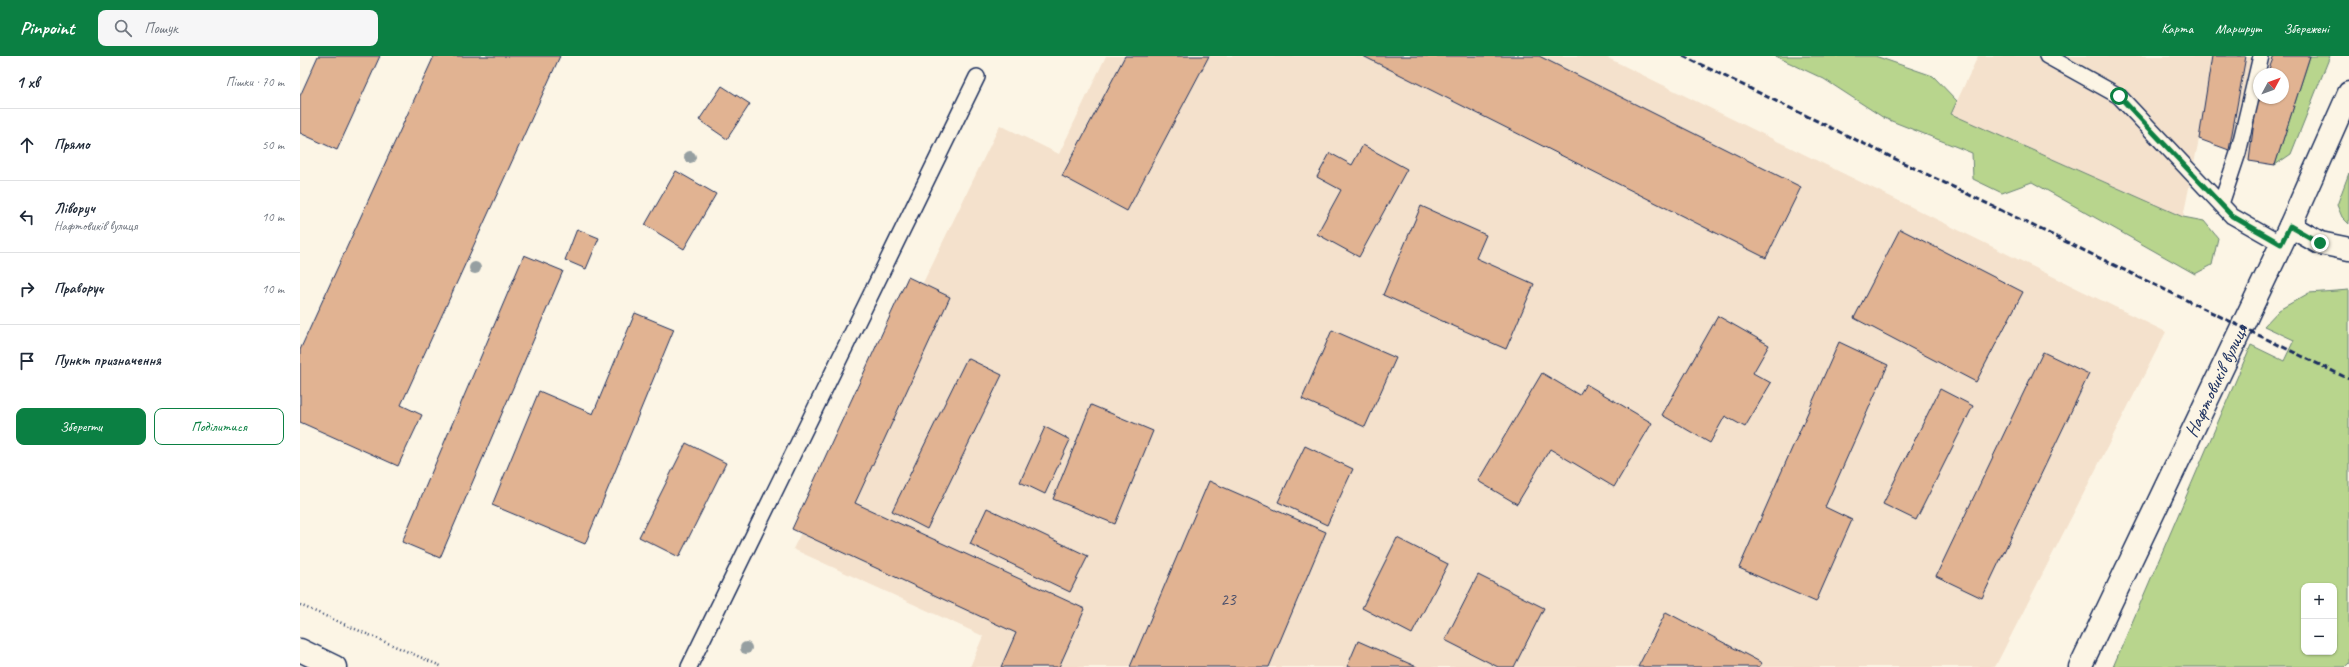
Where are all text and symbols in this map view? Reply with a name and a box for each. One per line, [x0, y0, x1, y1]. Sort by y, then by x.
search box [98, 10, 378, 46]
text: Pinpoint [20, 16, 74, 40]
icon: search [112, 17, 134, 39]
text: Пошук [144, 19, 178, 38]
text: Карта [2161, 20, 2193, 37]
text: Маршрут [2215, 20, 2261, 37]
text: Збережені [2283, 20, 2329, 37]
north arrow [2253, 68, 2289, 104]
text: 1 хв [16, 72, 39, 93]
text: Пішки · 70 m [226, 74, 284, 90]
route start [2110, 87, 2128, 105]
icon: ahead [16, 134, 38, 156]
text: Прямо [54, 135, 90, 154]
text: 50 m [262, 137, 284, 153]
text: Ліворуч [54, 199, 95, 218]
icon: left [16, 206, 38, 228]
text: 10 m [262, 209, 284, 225]
text: Нафтовиків вулиця [54, 218, 137, 234]
route end [2311, 234, 2329, 252]
icon: right [16, 278, 38, 300]
text: Праворуч [54, 279, 103, 298]
text: 10 m [262, 281, 284, 297]
street label: Нафтовиків вулиця [2179, 319, 2254, 441]
icon: arrive [16, 350, 38, 372]
text: Пункт призначення [54, 351, 161, 370]
button: Зберегти [16, 408, 146, 445]
button: Поділитися [154, 408, 284, 445]
map controls [2301, 583, 2337, 655]
button: + [2301, 583, 2337, 619]
house number: 23 [1220, 589, 1237, 610]
button: − [2301, 619, 2337, 655]

